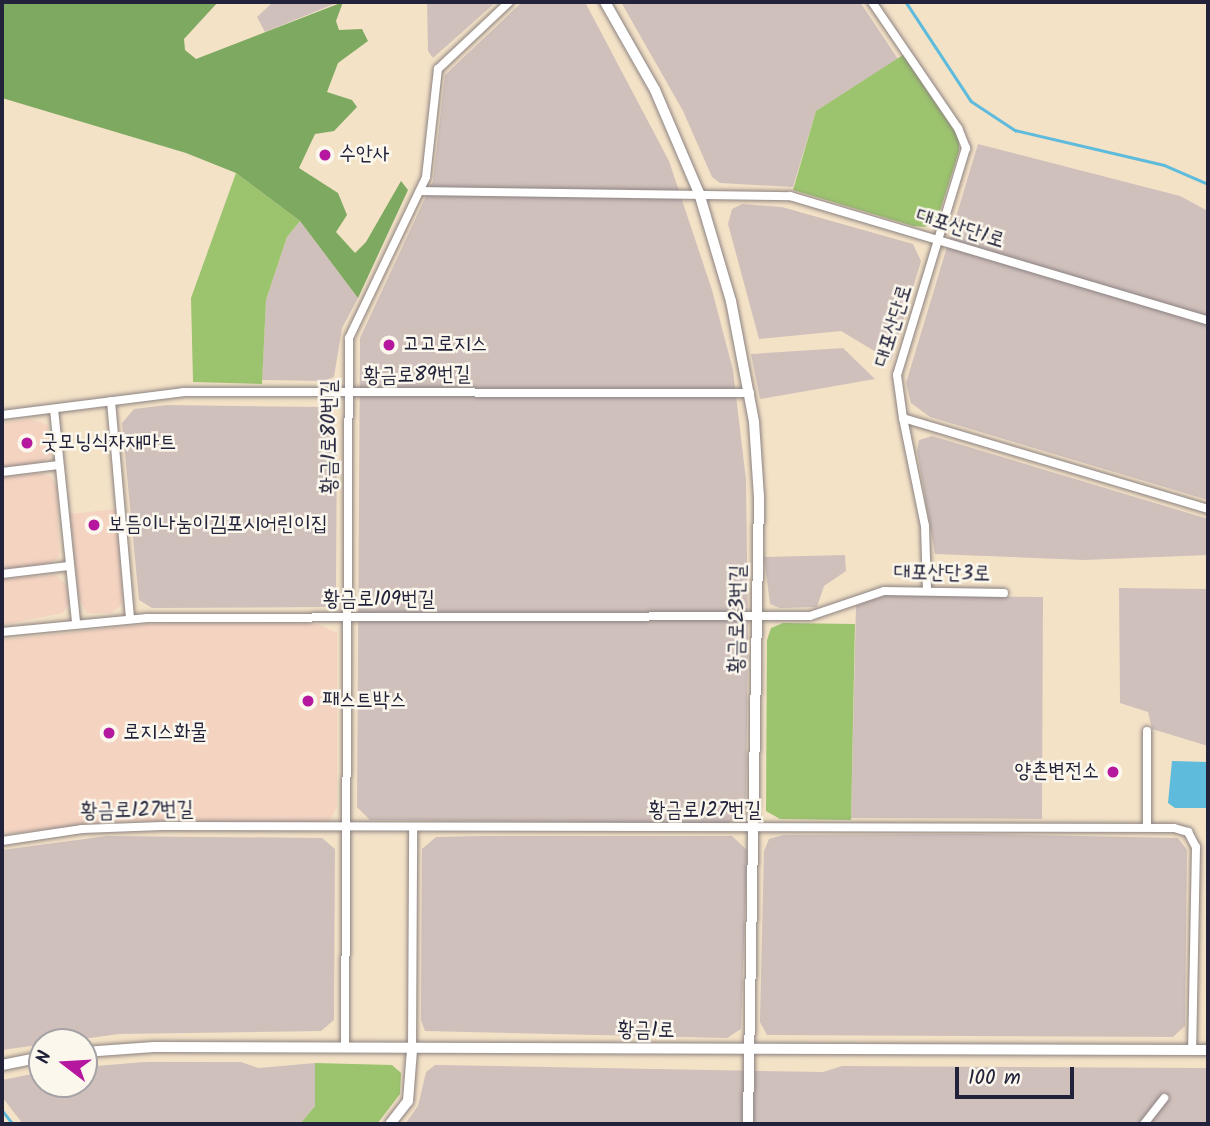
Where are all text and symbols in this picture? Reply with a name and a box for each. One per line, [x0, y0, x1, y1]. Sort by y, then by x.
place label: 수안사 [339, 142, 390, 168]
marker: 수안사 [317, 147, 333, 163]
street label: 대포산단1로 [913, 204, 1007, 254]
street label: 대포산단로 [870, 282, 918, 370]
place label: 고고로지스 [403, 332, 487, 358]
marker: 고고로지스 [381, 337, 397, 353]
street label: 황금로89번길 [363, 362, 471, 390]
street label: 황금1로80번길 [317, 380, 343, 494]
place label: 굿모닝식자재마트 [41, 430, 176, 456]
marker: 굿모닝식자재마트 [19, 435, 35, 451]
place label: 보듬이나눔이김포시어린이집 [108, 512, 328, 538]
marker: 보듬이나눔이김포시어린이집 [86, 517, 102, 533]
street label: 대포산단3로 [894, 561, 990, 587]
street label: 황금로23번길 [724, 564, 752, 674]
street label: 황금로109번길 [323, 587, 435, 613]
place label: 패스트박스 [322, 688, 406, 714]
marker: 패스트박스 [300, 693, 316, 709]
place label: 로지스화물 [123, 720, 207, 746]
marker: 로지스화물 [101, 725, 117, 741]
place label: 양촌변전소 [1015, 759, 1099, 785]
marker: 양촌변전소 [1105, 764, 1121, 780]
street label: 황금로127번길 [80, 797, 194, 825]
street label: 황금로127번길 [649, 798, 761, 824]
street label: 황금1로 [617, 1018, 675, 1044]
north arrow [28, 1028, 98, 1098]
text: N [29, 1047, 61, 1068]
scale bar [958, 1052, 1077, 1096]
text: 100 m [968, 1062, 1021, 1095]

